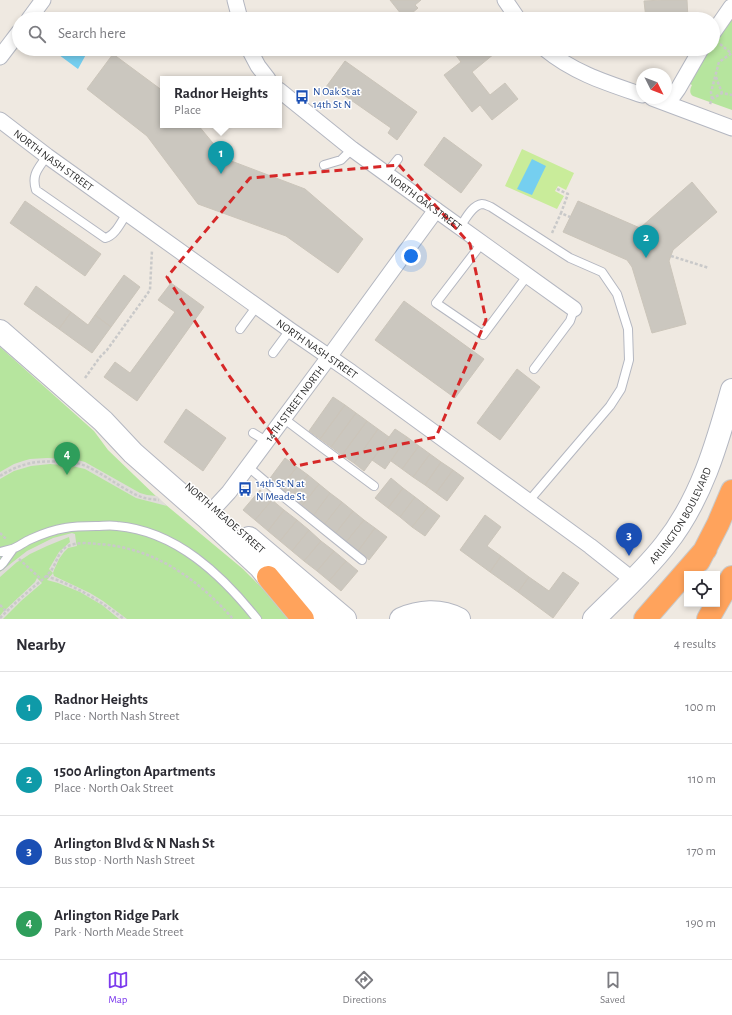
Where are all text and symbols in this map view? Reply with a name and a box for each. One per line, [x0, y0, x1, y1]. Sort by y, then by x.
search box [12, 12, 720, 56]
icon: search [26, 23, 48, 45]
text: Search here [58, 26, 126, 41]
north arrow [636, 68, 672, 104]
popup [160, 76, 282, 128]
text: Radnor Heights [174, 86, 268, 101]
place label: N Oak St at 14th St N [313, 86, 361, 110]
bus stop icon: N Oak St at 14th St N [294, 89, 310, 105]
text: Place [174, 104, 201, 117]
street label: NORTH NASH STREET [12, 127, 96, 193]
pin: 1 [208, 141, 234, 174]
street label: NORTH OAK STREET [386, 172, 465, 233]
pin: 2 [633, 225, 659, 258]
your location [401, 246, 421, 266]
street label: NORTH NASH STREET [275, 317, 360, 381]
street label: 14TH STREET NORTH [263, 364, 326, 443]
pin: 4 [54, 442, 80, 475]
street label: ARLINGTON BOULEVARD [647, 466, 713, 565]
place label: 14th St N at N Meade St [256, 478, 306, 502]
street label: NORTH MEADE STREET [183, 480, 267, 556]
bus stop icon: 14th St N at N Meade St [237, 481, 253, 497]
pin: 3 [616, 523, 642, 556]
map controls [684, 571, 720, 607]
button: locate [684, 571, 720, 607]
text: Nearby [16, 636, 66, 653]
text: 4 results [674, 638, 716, 651]
text: Radnor Heights [54, 692, 148, 707]
text: 1 [27, 701, 31, 714]
text: 100 m [685, 701, 716, 714]
text: Place · North Nash Street [54, 710, 179, 723]
text: 1500 Arlington Apartments [54, 764, 215, 779]
text: 2 [26, 773, 32, 786]
text: 110 m [688, 773, 716, 786]
text: Place · North Oak Street [54, 782, 173, 795]
text: Arlington Blvd & N Nash St [54, 836, 215, 851]
text: 3 [26, 845, 32, 858]
text: 170 m [687, 845, 716, 858]
text: Bus stop · North Nash Street [54, 854, 195, 867]
text: Arlington Ridge Park [54, 908, 179, 923]
text: 4 [26, 917, 32, 930]
text: 190 m [686, 917, 716, 930]
text: Park · North Meade Street [54, 926, 183, 939]
tab: Map [107, 969, 129, 1006]
tab: Directions [342, 969, 386, 1006]
tab: Saved [600, 969, 625, 1006]

